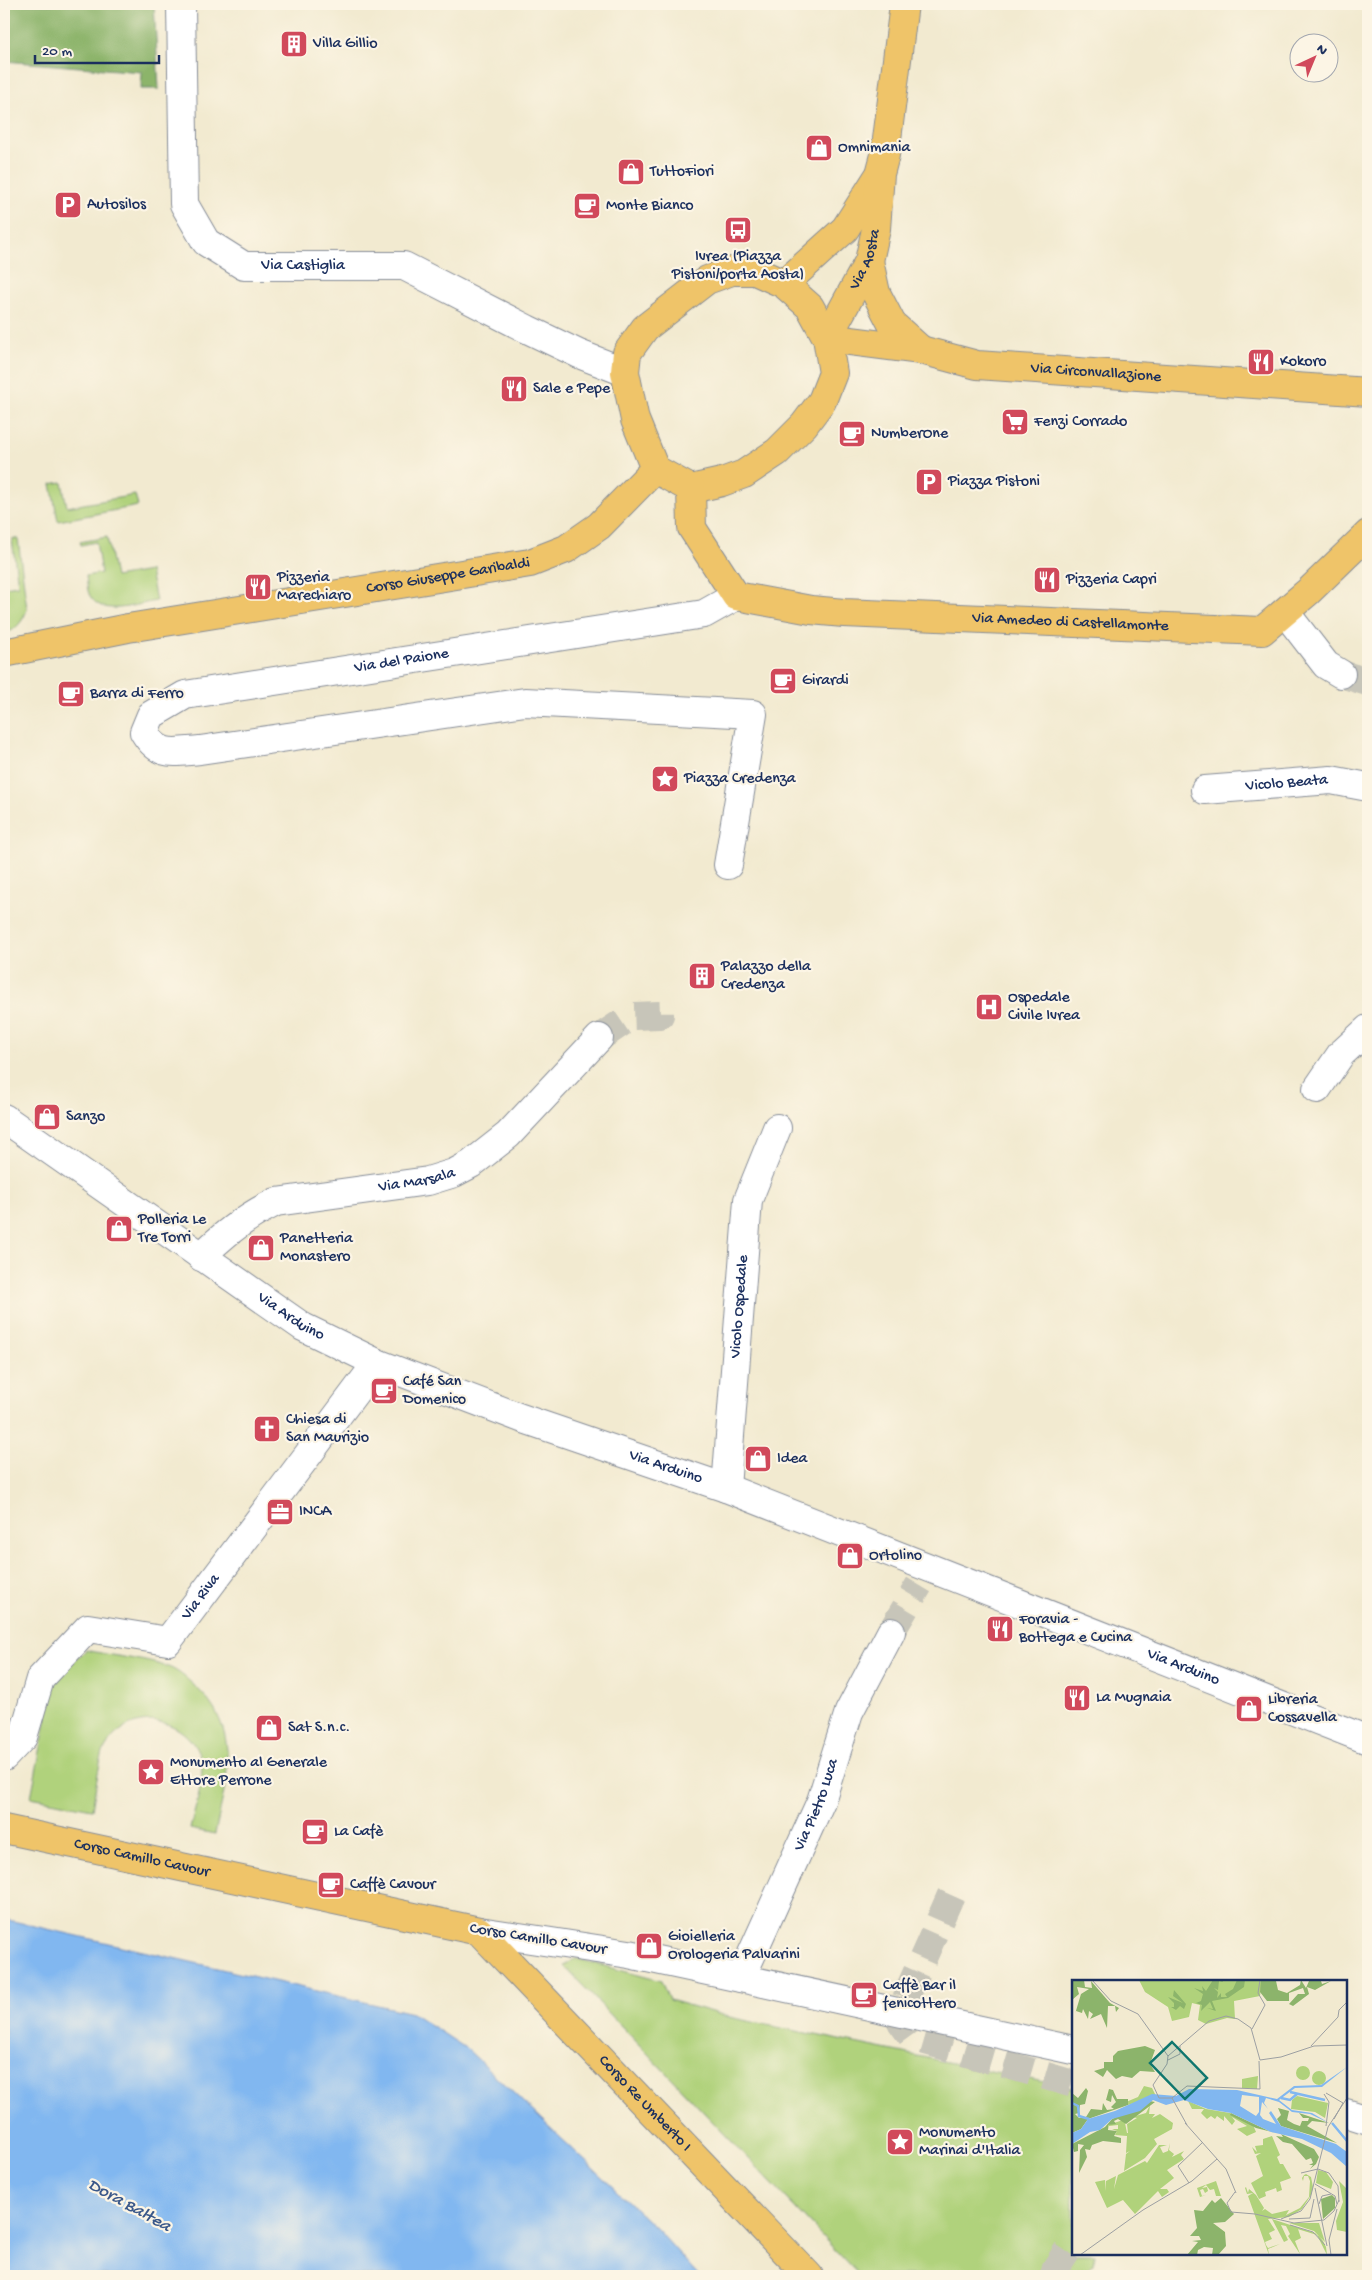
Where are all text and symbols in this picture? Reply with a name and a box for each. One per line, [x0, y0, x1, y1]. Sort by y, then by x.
building icon: Villa Gillio [279, 29, 309, 59]
scale bar [35, 32, 159, 64]
north arrow [1290, 32, 1340, 82]
place label: Villa Gillio [312, 35, 377, 54]
text: N [1312, 41, 1330, 60]
text: 20 m [42, 43, 72, 61]
shop icon: Omnimania [804, 133, 834, 163]
place label: Omnimania [838, 139, 911, 158]
shop icon: TuttoFiori [616, 157, 646, 187]
place label: TuttoFiori [649, 163, 714, 182]
parking icon: Autosilos [53, 190, 83, 220]
cafe icon: Monte Bianco [572, 191, 602, 221]
place label: Autosilos [87, 196, 147, 215]
place label: Monte Bianco [606, 197, 693, 216]
bus stop icon: Ivrea (Piazza Pistoni/porta Aosta) [723, 215, 753, 245]
street label: Via Aosta [845, 226, 885, 294]
place label: Ivrea (Piazza Pistoni/porta Aosta) [671, 248, 804, 285]
street label: Via Castiglia [260, 257, 346, 276]
restaurant icon: Kokoro [1246, 347, 1276, 377]
place label: Kokoro [1280, 353, 1327, 372]
street label: Via Circonvallazione [1029, 359, 1163, 387]
restaurant icon: Sale e Pepe [499, 374, 529, 404]
place label: Sale e Pepe [533, 380, 611, 399]
supermarket icon: Fenzi Corrado [1000, 407, 1030, 437]
place label: Fenzi Corrado [1033, 413, 1127, 432]
cafe icon: NumberOne [837, 419, 867, 449]
place label: NumberOne [871, 425, 949, 444]
parking icon: Piazza Pistoni [914, 467, 944, 497]
place label: Piazza Pistoni [947, 473, 1040, 492]
street label: Corso Giuseppe Garibaldi [365, 554, 532, 599]
restaurant icon: Pizzeria Capri [1032, 565, 1062, 595]
place label: Pizzeria Marechiaro [276, 569, 351, 606]
place label: Pizzeria Capri [1065, 571, 1157, 590]
restaurant icon: Pizzeria Marechiaro [243, 572, 273, 602]
street label: Via Amedeo di Castellamonte [971, 609, 1170, 637]
street label: Via del Paione [352, 644, 451, 678]
cafe icon: Girardi [768, 666, 798, 696]
place label: Girardi [802, 672, 849, 691]
cafe icon: Barra di Ferro [56, 679, 86, 709]
place label: Barra di Ferro [89, 685, 184, 704]
place icon: Piazza Credenza [650, 764, 680, 794]
place label: Piazza Credenza [683, 770, 797, 789]
street label: Vicolo Beata [1244, 771, 1330, 796]
place label: Palazzo della Credenza [720, 958, 812, 995]
building icon: Palazzo della Credenza [687, 961, 717, 991]
place label: Ospedale Civile Ivrea [1008, 989, 1081, 1026]
hospital icon: Ospedale Civile Ivrea [974, 992, 1004, 1022]
shop icon: Sanzo [32, 1102, 62, 1132]
place label: Sanzo [66, 1108, 105, 1127]
street label: Via Marsala [376, 1163, 459, 1197]
place label: Polleria Le Tre Torri [137, 1211, 207, 1248]
shop icon: Polleria Le Tre Torri [104, 1214, 134, 1244]
place label: Panetteria Monastero [279, 1230, 354, 1267]
shop icon: Panetteria Monastero [246, 1233, 276, 1263]
street label: Vicolo Ospedale [726, 1253, 753, 1360]
street label: Via Arduino [252, 1288, 327, 1345]
place label: Café San Domenico [402, 1373, 466, 1410]
cafe icon: Café San Domenico [369, 1376, 399, 1406]
place label: Chiesa di San Maurizio [286, 1411, 369, 1448]
church icon: Chiesa di San Maurizio [252, 1414, 282, 1444]
shop icon: Idea [743, 1444, 773, 1474]
street label: Via Arduino [625, 1446, 705, 1489]
place label: Idea [777, 1450, 808, 1469]
office icon: INCA [265, 1497, 295, 1527]
place label: INCA [299, 1503, 333, 1522]
shop icon: Ortolino [835, 1541, 865, 1571]
place label: Ortolino [869, 1547, 922, 1566]
street label: Via Riva [177, 1569, 225, 1625]
place label: Foravia - Bottega e Cucina [1018, 1611, 1133, 1648]
restaurant icon: Foravia - Bottega e Cucina [985, 1614, 1015, 1644]
street label: Via Arduino [1143, 1644, 1222, 1690]
restaurant icon: La Mugnaia [1062, 1683, 1092, 1713]
place label: La Mugnaia [1096, 1689, 1172, 1708]
place label: Libreria Cossavella [1268, 1691, 1338, 1728]
shop icon: Libreria Cossavella [1234, 1694, 1264, 1724]
shop icon: Sat S.n.c. [254, 1713, 284, 1743]
place label: Sat S.n.c. [288, 1719, 350, 1738]
place label: Monumento al Generale Ettore Perrone [170, 1754, 328, 1791]
street label: Via Pietro Luca [790, 1756, 843, 1855]
place icon: Monumento al Generale Ettore Perrone [136, 1757, 166, 1787]
cafe icon: La Cafè [300, 1817, 330, 1847]
place label: La Cafè [334, 1823, 384, 1842]
street label: Corso Camillo Cavour [72, 1835, 213, 1883]
cafe icon: Caffè Cavour [316, 1870, 346, 1900]
place label: Caffè Cavour [350, 1876, 437, 1895]
street label: Corso Camillo Cavour [468, 1920, 609, 1960]
place label: Gioielleria Orologeria Palvarini [668, 1928, 800, 1965]
shop icon: Gioielleria Orologeria Palvarini [634, 1931, 664, 1961]
place label: Caffè Bar il fenicottero [882, 1977, 956, 2014]
cafe icon: Caffè Bar il fenicottero [849, 1980, 879, 2010]
inset map [1072, 1980, 1347, 2255]
street label: Corso Re Umberto I [594, 2052, 695, 2156]
place label: Monumento Marinai d'Italia [919, 2124, 1022, 2161]
place icon: Monumento Marinai d'Italia [885, 2127, 915, 2157]
water label: Dora Baltea [84, 2175, 175, 2238]

